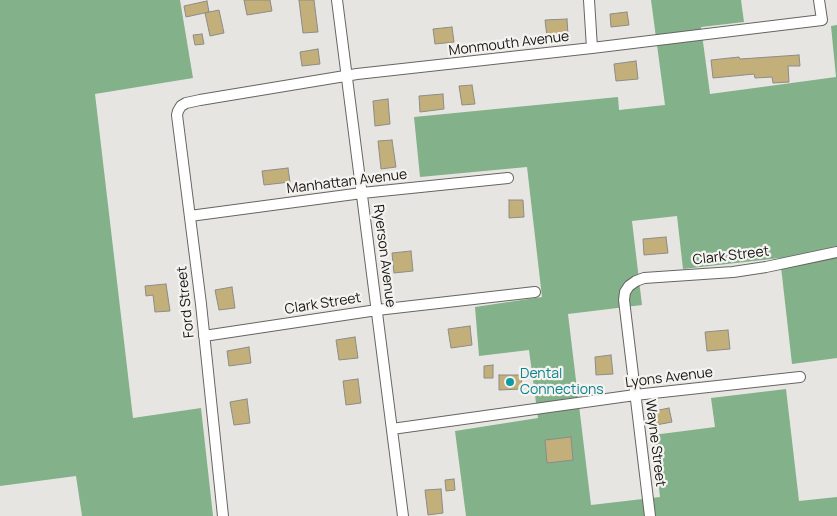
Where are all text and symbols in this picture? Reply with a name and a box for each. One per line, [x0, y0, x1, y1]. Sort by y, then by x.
street label: Monmouth Avenue [448, 28, 570, 60]
street label: Manhattan Avenue [286, 166, 408, 198]
street label: Ryerson Avenue [369, 204, 399, 308]
street label: Clark Street [692, 243, 770, 269]
street label: Ford Street [174, 265, 198, 339]
street label: Clark Street [284, 290, 362, 318]
street label: Lyons Avenue [624, 364, 714, 392]
place label: Dental Connections [520, 366, 604, 398]
marker: Dental Connections [504, 376, 516, 388]
street label: Wayne Street [641, 399, 669, 487]

